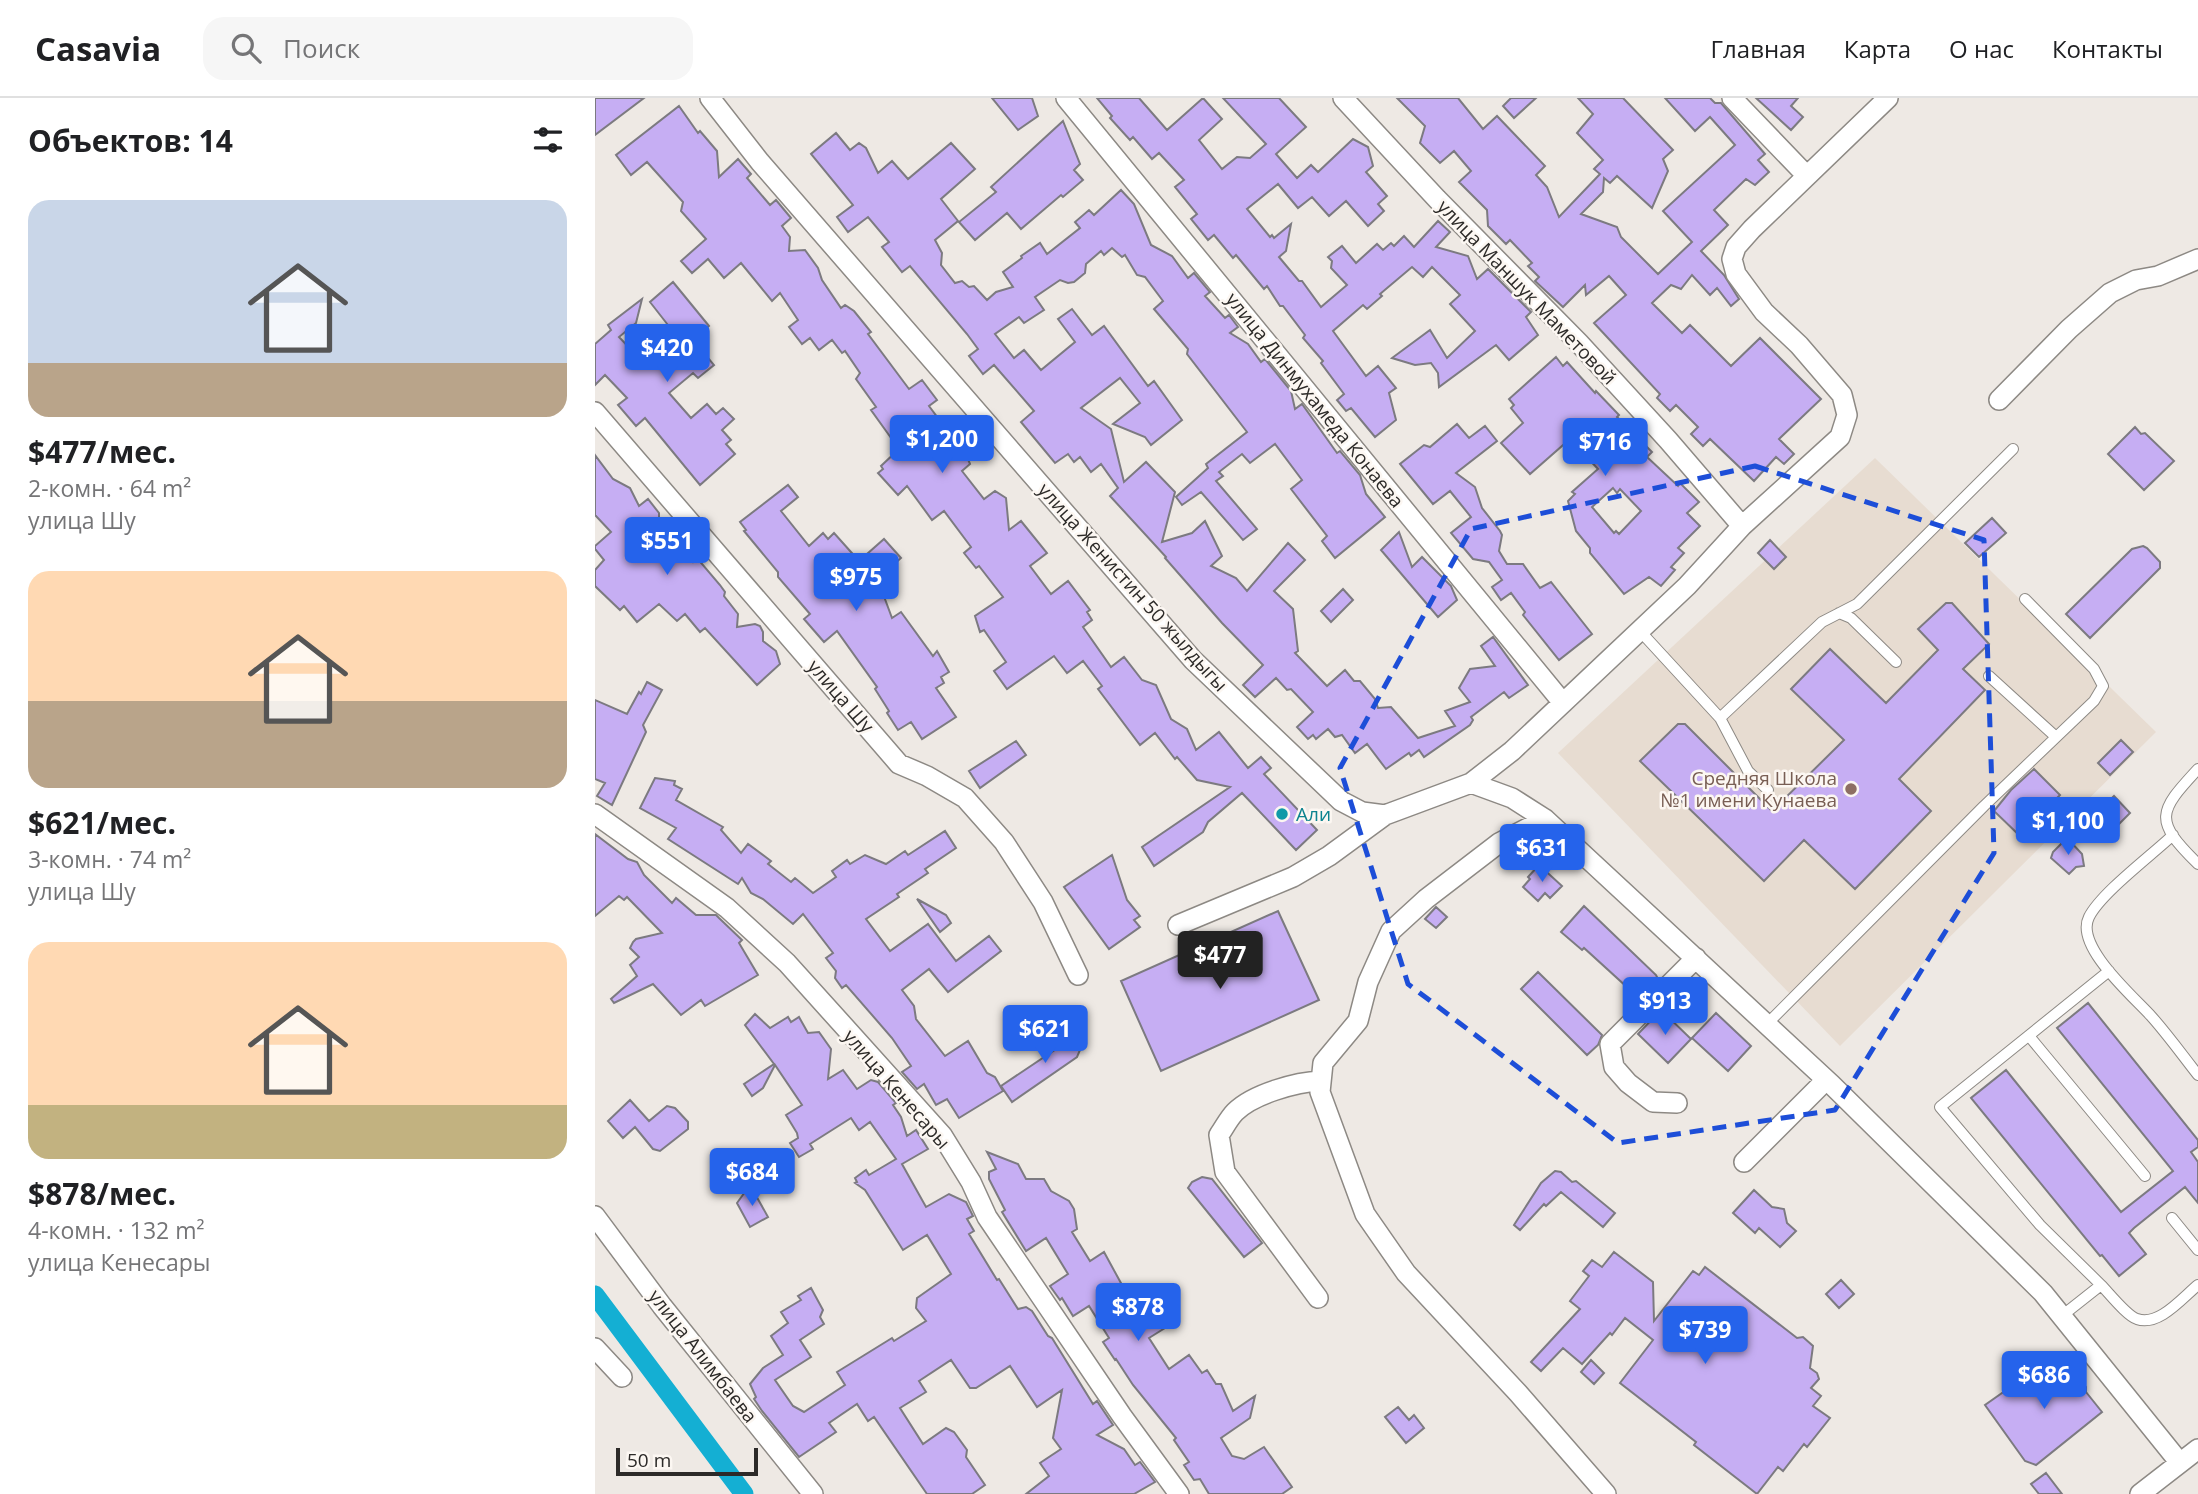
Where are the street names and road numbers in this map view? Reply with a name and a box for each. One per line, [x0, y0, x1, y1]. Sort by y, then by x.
street label: улица Маншук Маметовой [1432, 194, 1622, 390]
street label: улица Динмухамеда Конаева [1220, 287, 1410, 513]
street label: улица Женистин 50 жылдыгы [1032, 477, 1234, 697]
street label: улица Шу [802, 654, 880, 738]
street label: улица Кенесары [838, 1024, 956, 1154]
street label: улица Алимбаева [643, 1284, 763, 1428]

